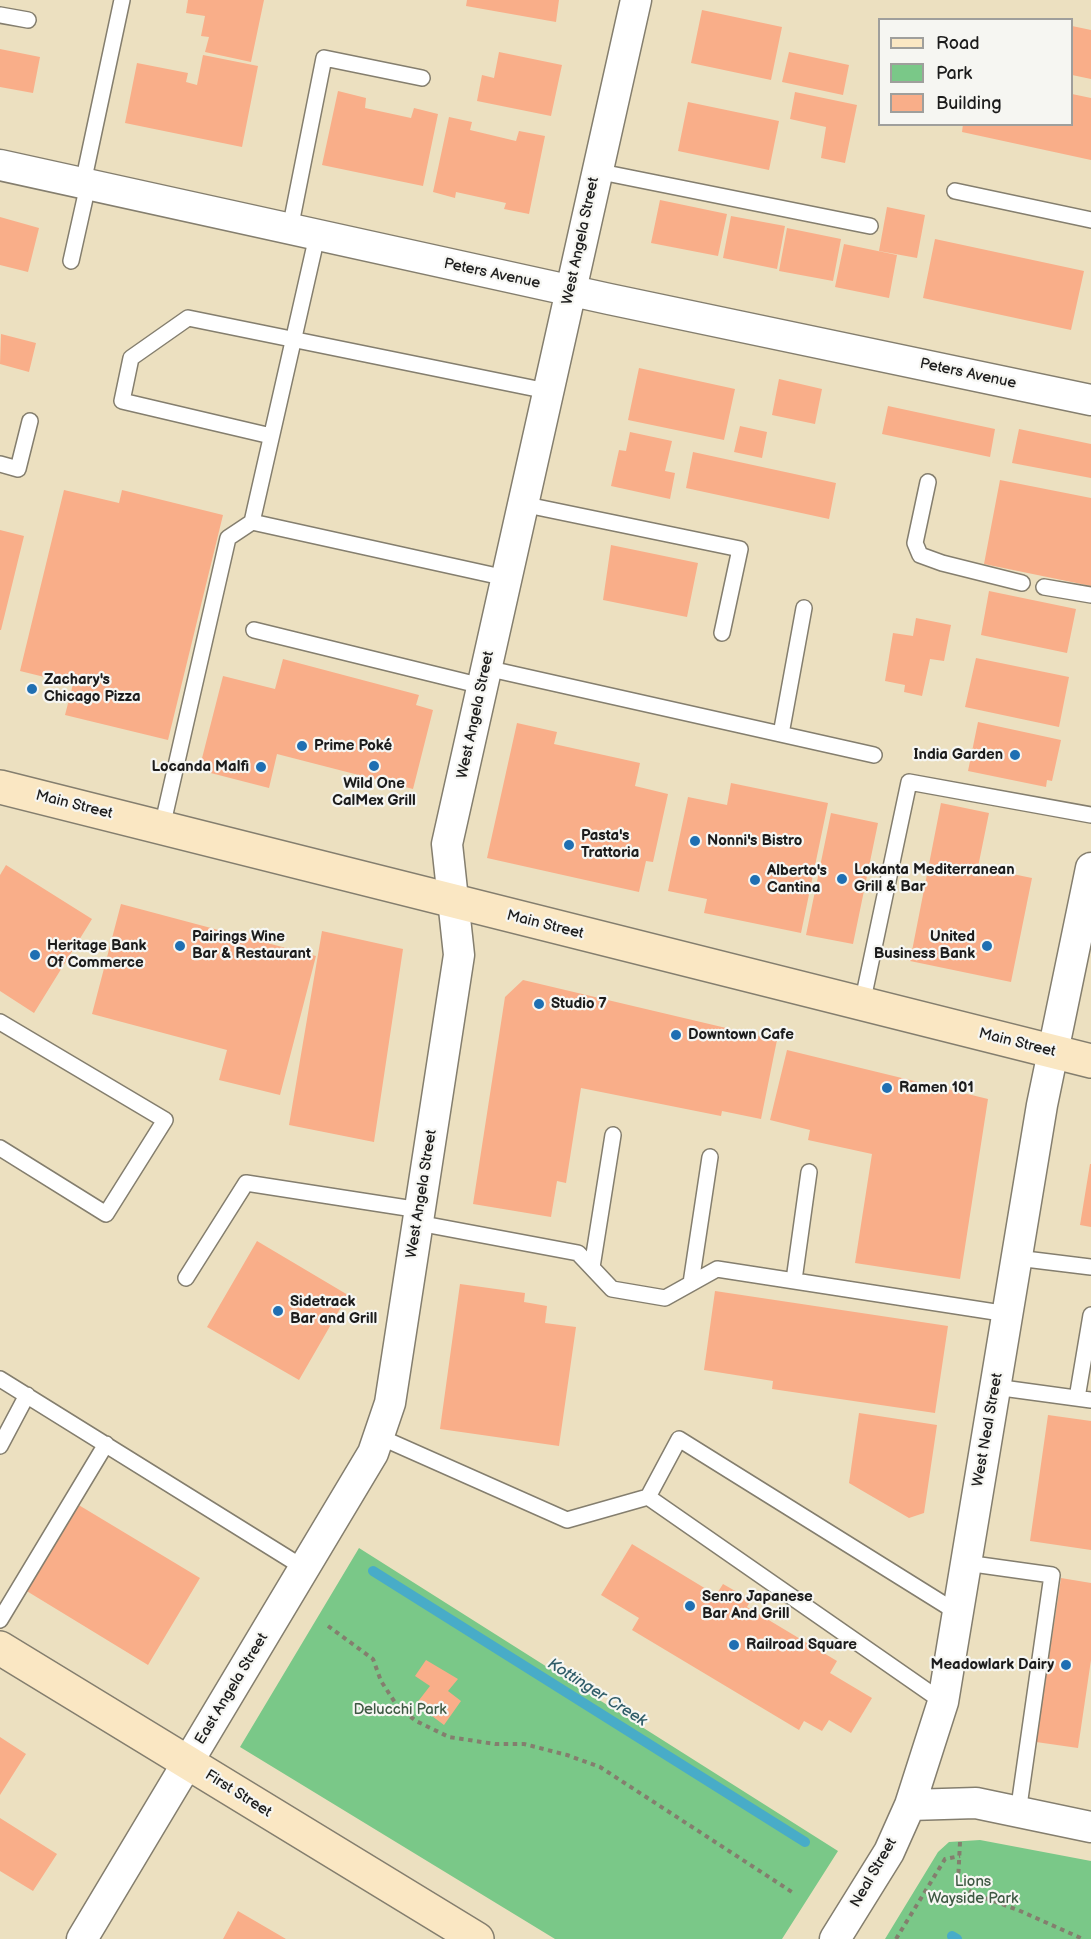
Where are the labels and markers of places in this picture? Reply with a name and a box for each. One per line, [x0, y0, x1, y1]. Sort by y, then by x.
place label: Zachary's Chicago Pizza [44, 671, 140, 706]
marker: Zachary's Chicago Pizza [25, 682, 39, 696]
place label: Prime Poké [314, 737, 392, 755]
marker: Prime Poké [295, 739, 309, 753]
place label: India Garden [913, 746, 1003, 764]
marker: India Garden [1008, 748, 1022, 762]
place label: Locanda Malfi [152, 758, 249, 776]
marker: Wild One CalMex Grill [367, 759, 381, 773]
marker: Locanda Malfi [254, 760, 268, 774]
place label: Wild One CalMex Grill [332, 775, 416, 810]
place label: Pasta's Trattoria [581, 827, 639, 862]
place label: Nonni's Bistro [707, 832, 802, 850]
marker: Nonni's Bistro [688, 834, 702, 848]
marker: Pasta's Trattoria [562, 838, 576, 852]
place label: Lokanta Mediterranean Grill & Bar [854, 861, 1015, 896]
place label: Alberto's Cantina [767, 862, 827, 897]
marker: Lokanta Mediterranean Grill & Bar [835, 872, 849, 886]
marker: Alberto's Cantina [748, 873, 762, 887]
place label: Pairings Wine Bar & Restaurant [192, 928, 311, 963]
place label: United Business Bank [874, 928, 975, 963]
place label: Heritage Bank Of Commerce [47, 937, 146, 972]
marker: Pairings Wine Bar & Restaurant [173, 939, 187, 953]
marker: United Business Bank [980, 939, 994, 953]
marker: Heritage Bank Of Commerce [28, 948, 42, 962]
place label: Studio 7 [551, 995, 607, 1013]
marker: Studio 7 [532, 997, 546, 1011]
place label: Downtown Cafe [688, 1026, 794, 1044]
marker: Downtown Cafe [669, 1028, 683, 1042]
place label: Ramen 101 [899, 1079, 974, 1097]
marker: Ramen 101 [880, 1081, 894, 1095]
place label: Sidetrack Bar and Grill [290, 1293, 377, 1328]
marker: Sidetrack Bar and Grill [271, 1304, 285, 1318]
place label: Senro Japanese Bar And Grill [702, 1588, 813, 1623]
marker: Senro Japanese Bar And Grill [683, 1599, 697, 1613]
place label: Railroad Square [746, 1636, 857, 1654]
marker: Railroad Square [727, 1638, 741, 1652]
place label: Meadowlark Dairy [931, 1656, 1054, 1674]
marker: Meadowlark Dairy [1059, 1658, 1073, 1672]

